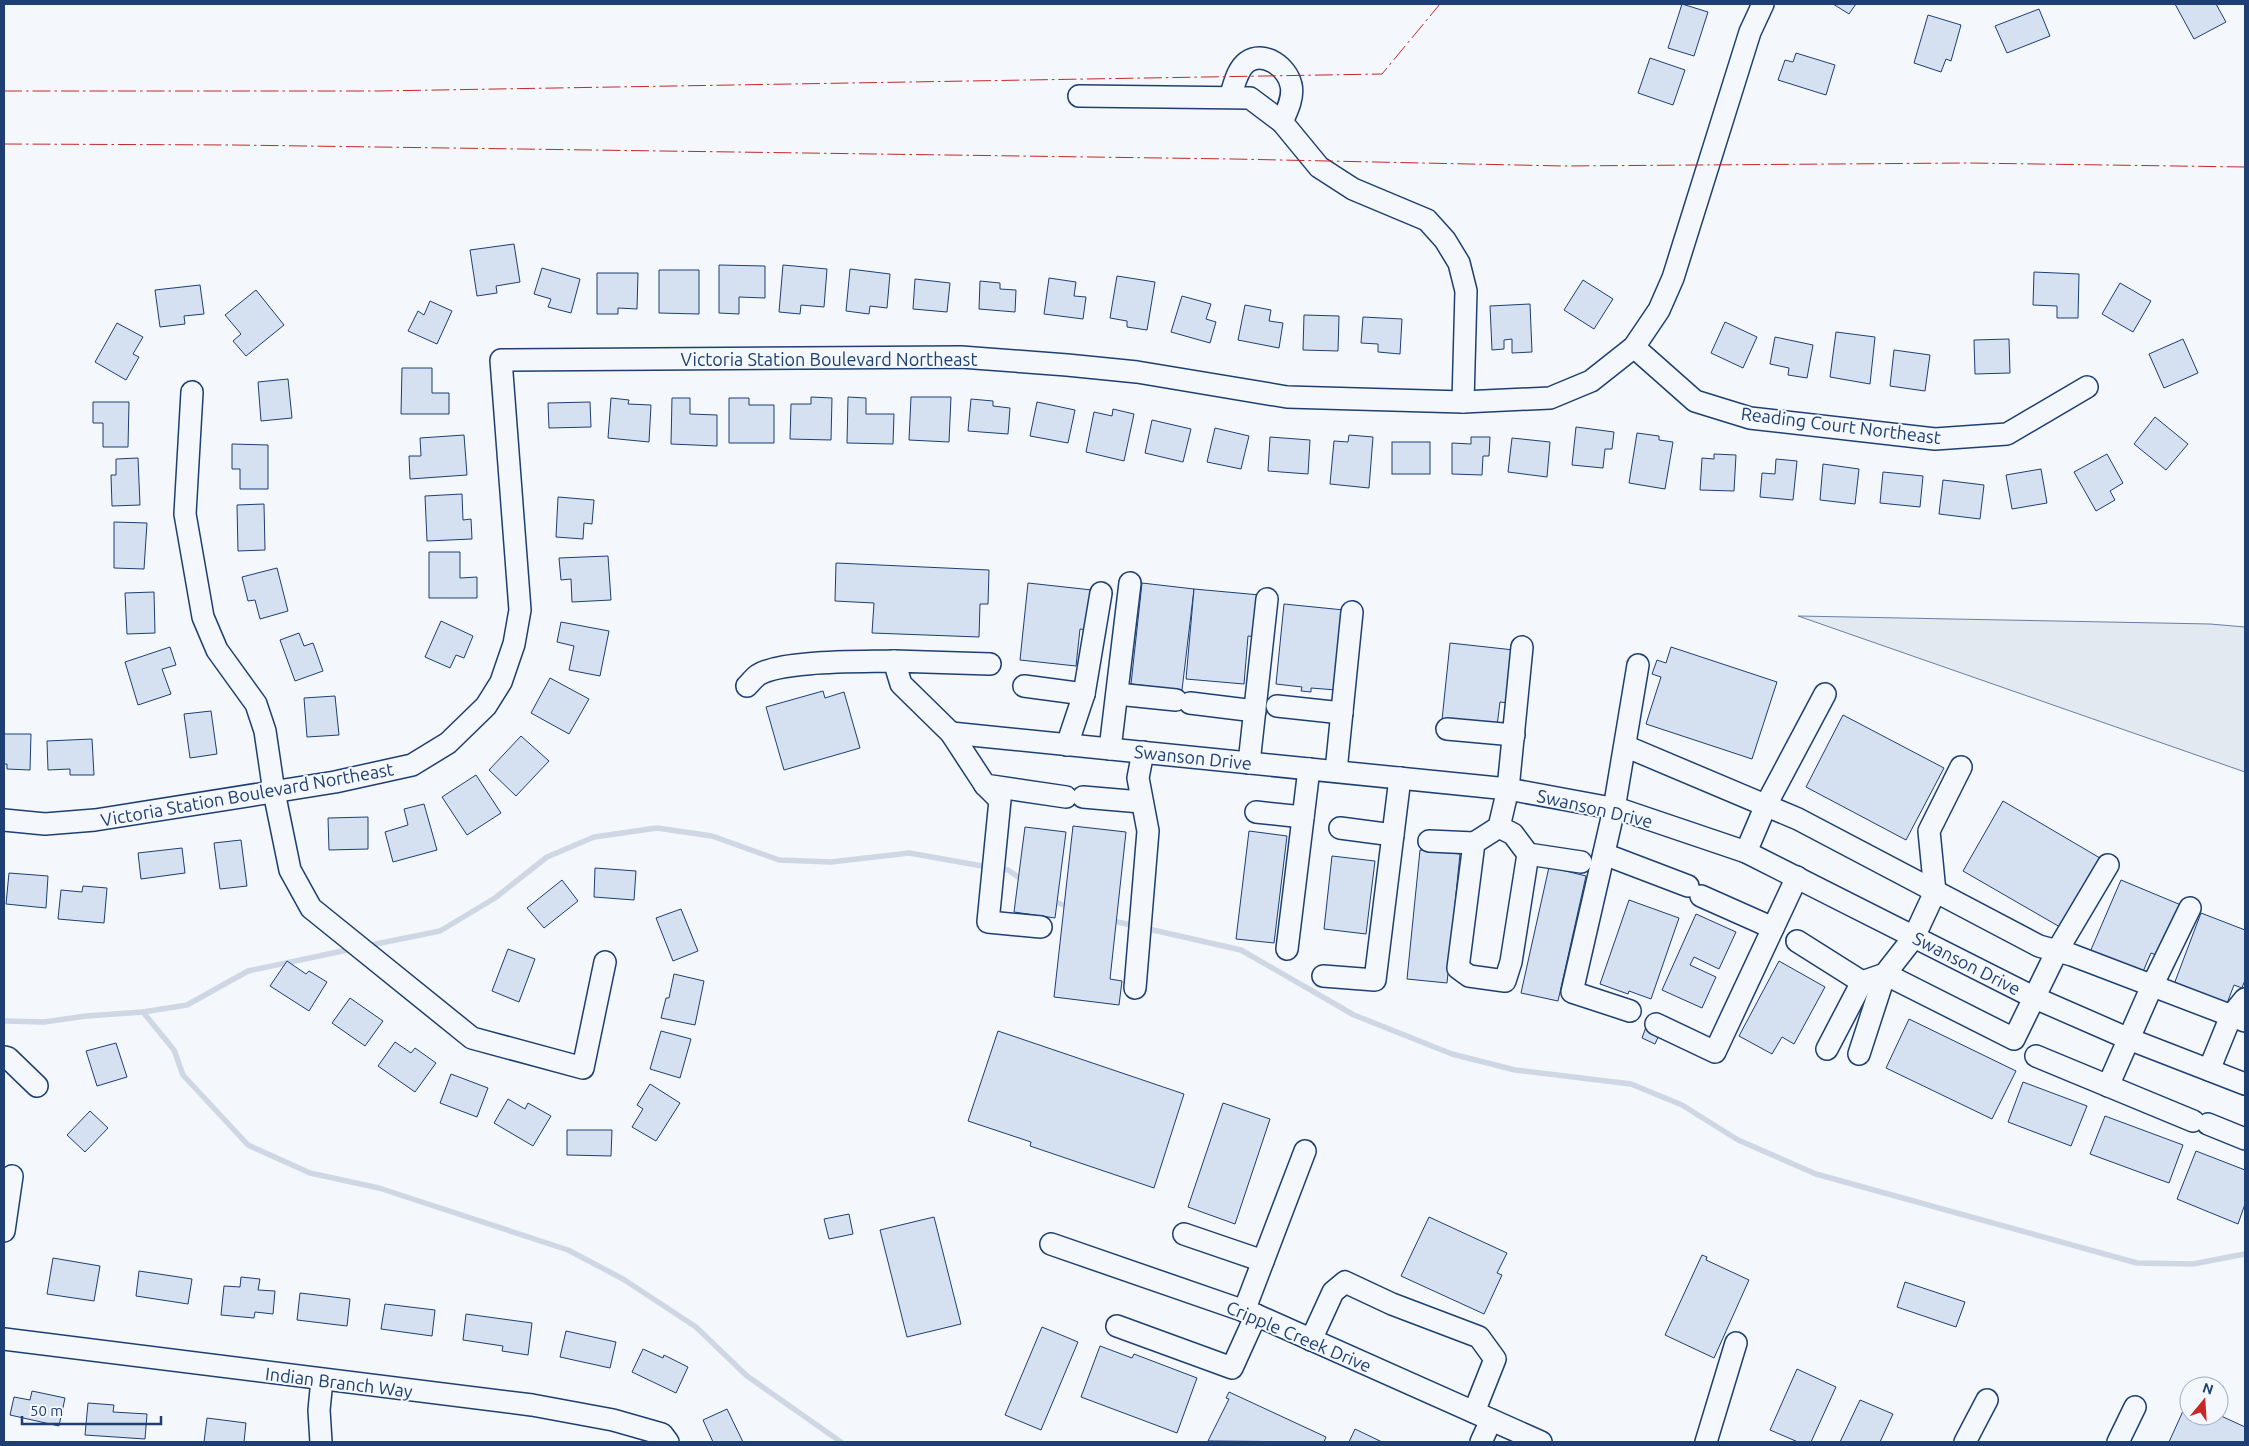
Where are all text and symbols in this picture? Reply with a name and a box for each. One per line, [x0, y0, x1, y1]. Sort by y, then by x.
street label: Victoria Station Boulevard Northeast [681, 349, 977, 369]
street label: Reading Court Northeast [1740, 403, 1942, 447]
street label: Swanson Drive [1133, 741, 1253, 773]
street label: Victoria Station Boulevard Northeast [99, 758, 395, 830]
street label: Swanson Drive [1535, 785, 1655, 831]
street label: Swanson Drive [1910, 927, 2024, 999]
street label: Cripple Creek Drive [1224, 1296, 1374, 1376]
street label: Indian Branch Way [264, 1363, 414, 1401]
north arrow [2179, 1376, 2229, 1426]
text: N [2201, 1379, 2215, 1398]
scale bar [22, 1394, 161, 1426]
text: 50 m [30, 1402, 63, 1419]

